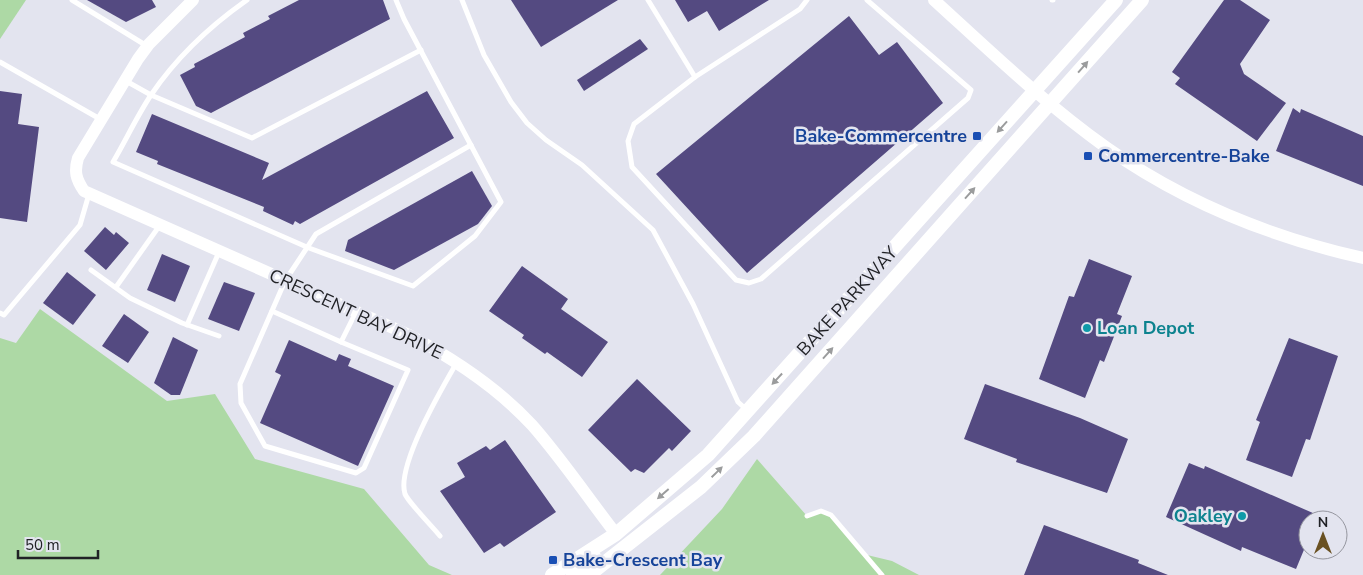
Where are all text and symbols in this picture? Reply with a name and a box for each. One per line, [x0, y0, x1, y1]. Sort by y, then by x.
one-way arrow [1077, 61, 1088, 74]
one-way arrow [996, 121, 1008, 133]
place label: Bake-Commercentre [795, 124, 967, 148]
marker: Bake-Commercentre [971, 130, 983, 142]
place label: Commercentre-Bake [1098, 144, 1270, 168]
marker: Commercentre-Bake [1082, 150, 1094, 162]
one-way arrow [964, 187, 976, 199]
street label: BAKE PARKWAY [791, 241, 903, 361]
street label: CRESCENT BAY DRIVE [265, 263, 447, 365]
place label: Loan Depot [1097, 316, 1194, 340]
marker: Loan Depot [1081, 322, 1093, 334]
one-way arrow [822, 348, 834, 360]
one-way arrow [772, 373, 783, 386]
one-way arrow [711, 466, 723, 478]
one-way arrow [657, 488, 669, 500]
place label: Oakley [1174, 504, 1233, 528]
marker: Oakley [1236, 510, 1248, 522]
north arrow [1298, 510, 1348, 560]
text: N [1318, 513, 1328, 532]
scale bar [18, 528, 98, 560]
text: 50 m [25, 535, 60, 555]
place label: Bake-Crescent Bay [563, 548, 723, 572]
marker: Bake-Crescent Bay [547, 554, 559, 566]

